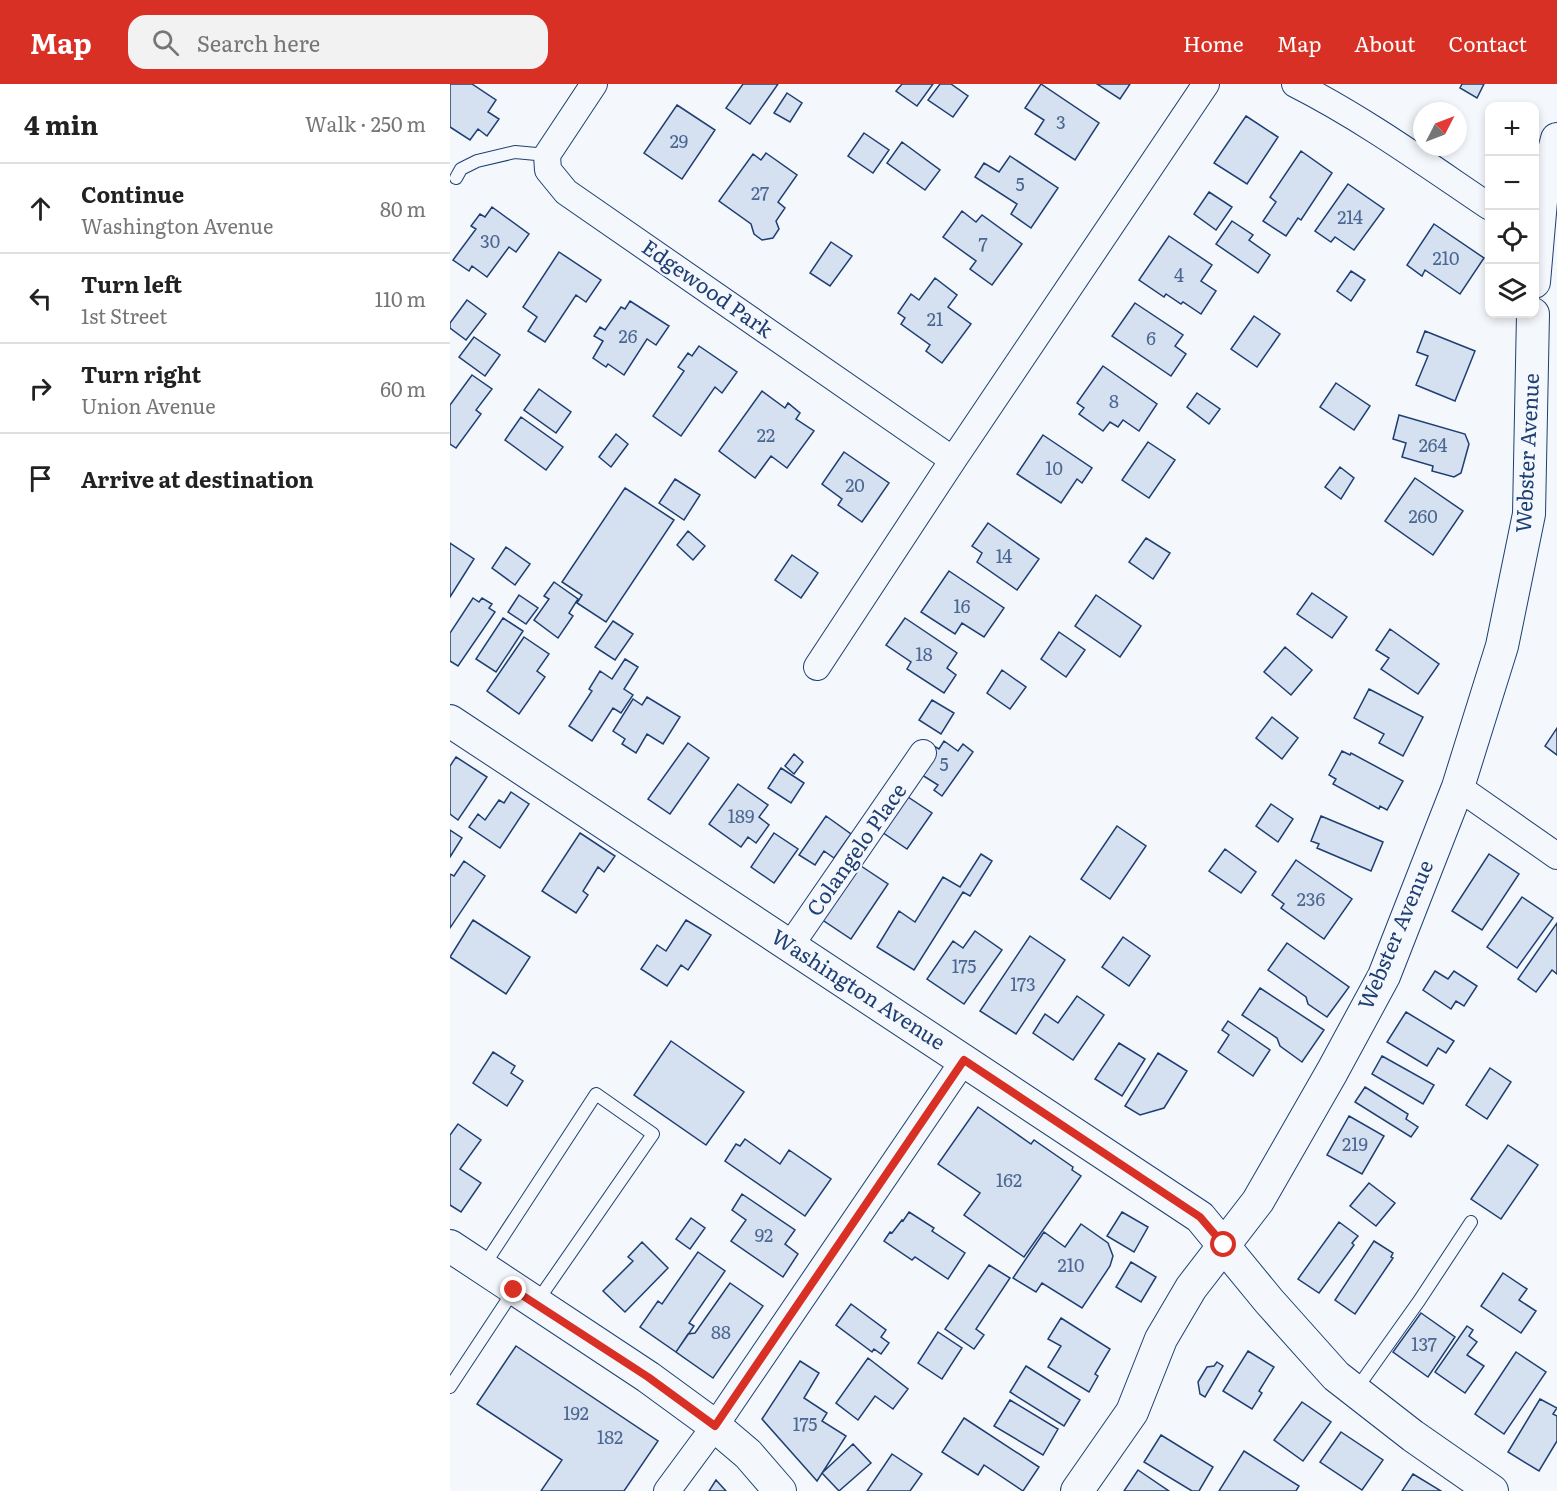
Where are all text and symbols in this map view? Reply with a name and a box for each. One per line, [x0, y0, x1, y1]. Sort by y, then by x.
search box [128, 15, 548, 69]
text: Map [30, 21, 92, 63]
icon: search [149, 26, 182, 59]
text: Search here [197, 26, 320, 59]
text: Home [1183, 27, 1244, 58]
text: Map [1277, 27, 1321, 58]
text: About [1354, 27, 1416, 58]
text: Contact [1449, 27, 1527, 58]
north arrow [1413, 102, 1467, 156]
map controls [1485, 102, 1539, 318]
button: + [1485, 102, 1539, 156]
text: 4 min [24, 104, 98, 143]
text: Walk · 250 m [305, 108, 426, 138]
house number: 3 [1056, 108, 1066, 135]
house number: 29 [670, 127, 688, 154]
button: − [1485, 156, 1539, 210]
house number: 5 [1015, 170, 1025, 197]
text: Continue [81, 177, 184, 210]
house number: 27 [751, 179, 769, 206]
icon: ahead [24, 192, 57, 225]
text: 80 m [380, 193, 426, 223]
house number: 214 [1337, 203, 1363, 230]
text: Washington Avenue [81, 210, 273, 240]
button: locate [1485, 210, 1539, 264]
house number: 30 [480, 227, 500, 254]
street label: Edgewood Park [637, 230, 780, 344]
house number: 7 [978, 230, 988, 257]
house number: 210 [1433, 244, 1459, 271]
house number: 4 [1174, 261, 1184, 288]
button: layers [1485, 264, 1539, 318]
text: Turn left [81, 267, 182, 300]
icon: left [24, 282, 57, 315]
text: 110 m [375, 283, 426, 313]
text: 1st Street [81, 300, 167, 330]
house number: 21 [927, 305, 943, 332]
house number: 26 [619, 322, 638, 349]
house number: 6 [1146, 324, 1156, 351]
text: Turn right [81, 357, 201, 390]
icon: right [24, 372, 57, 405]
street label: Webster Avenue [1506, 372, 1545, 534]
text: 60 m [380, 373, 426, 403]
house number: 8 [1109, 387, 1119, 414]
text: Union Avenue [81, 390, 216, 420]
house number: 22 [757, 421, 775, 448]
house number: 264 [1419, 431, 1447, 458]
house number: 10 [1045, 454, 1063, 481]
icon: arrive [24, 462, 57, 495]
text: Arrive at destination [81, 462, 314, 495]
house number: 20 [845, 471, 865, 498]
house number: 260 [1408, 502, 1438, 529]
house number: 14 [996, 542, 1012, 569]
house number: 16 [954, 592, 971, 619]
house number: 18 [915, 640, 933, 667]
house number: 5 [939, 750, 949, 777]
street label: Colangelo Place [797, 776, 912, 921]
house number: 189 [728, 802, 754, 829]
street label: Webster Avenue [1348, 854, 1439, 1014]
house number: 236 [1297, 885, 1326, 912]
street label: Washington Avenue [766, 920, 953, 1056]
house number: 175 [952, 952, 976, 979]
house number: 173 [1010, 970, 1036, 997]
house number: 219 [1342, 1130, 1368, 1157]
house number: 162 [996, 1166, 1022, 1193]
house number: 92 [755, 1221, 773, 1248]
route start [1210, 1231, 1236, 1257]
house number: 210 [1058, 1251, 1084, 1278]
route end [500, 1276, 526, 1302]
house number: 88 [711, 1318, 731, 1345]
house number: 137 [1411, 1330, 1437, 1357]
house number: 192 [563, 1399, 589, 1426]
house number: 175 [793, 1410, 817, 1437]
house number: 182 [597, 1423, 623, 1450]

